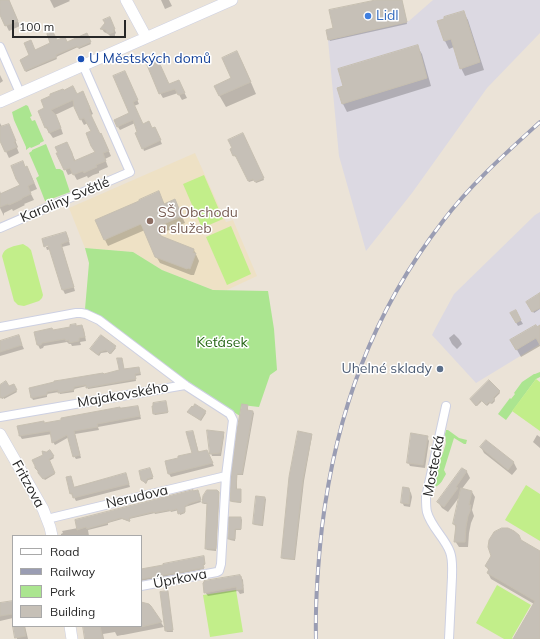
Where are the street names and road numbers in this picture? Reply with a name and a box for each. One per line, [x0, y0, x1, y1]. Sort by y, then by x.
street label: Karoliny Světlé [18, 174, 112, 226]
street label: Majakovského [76, 379, 170, 411]
street label: Mostecká [420, 434, 448, 498]
street label: Fritzova [8, 457, 48, 511]
street label: Nerudova [104, 482, 170, 512]
street label: Úprkova [152, 566, 208, 592]

